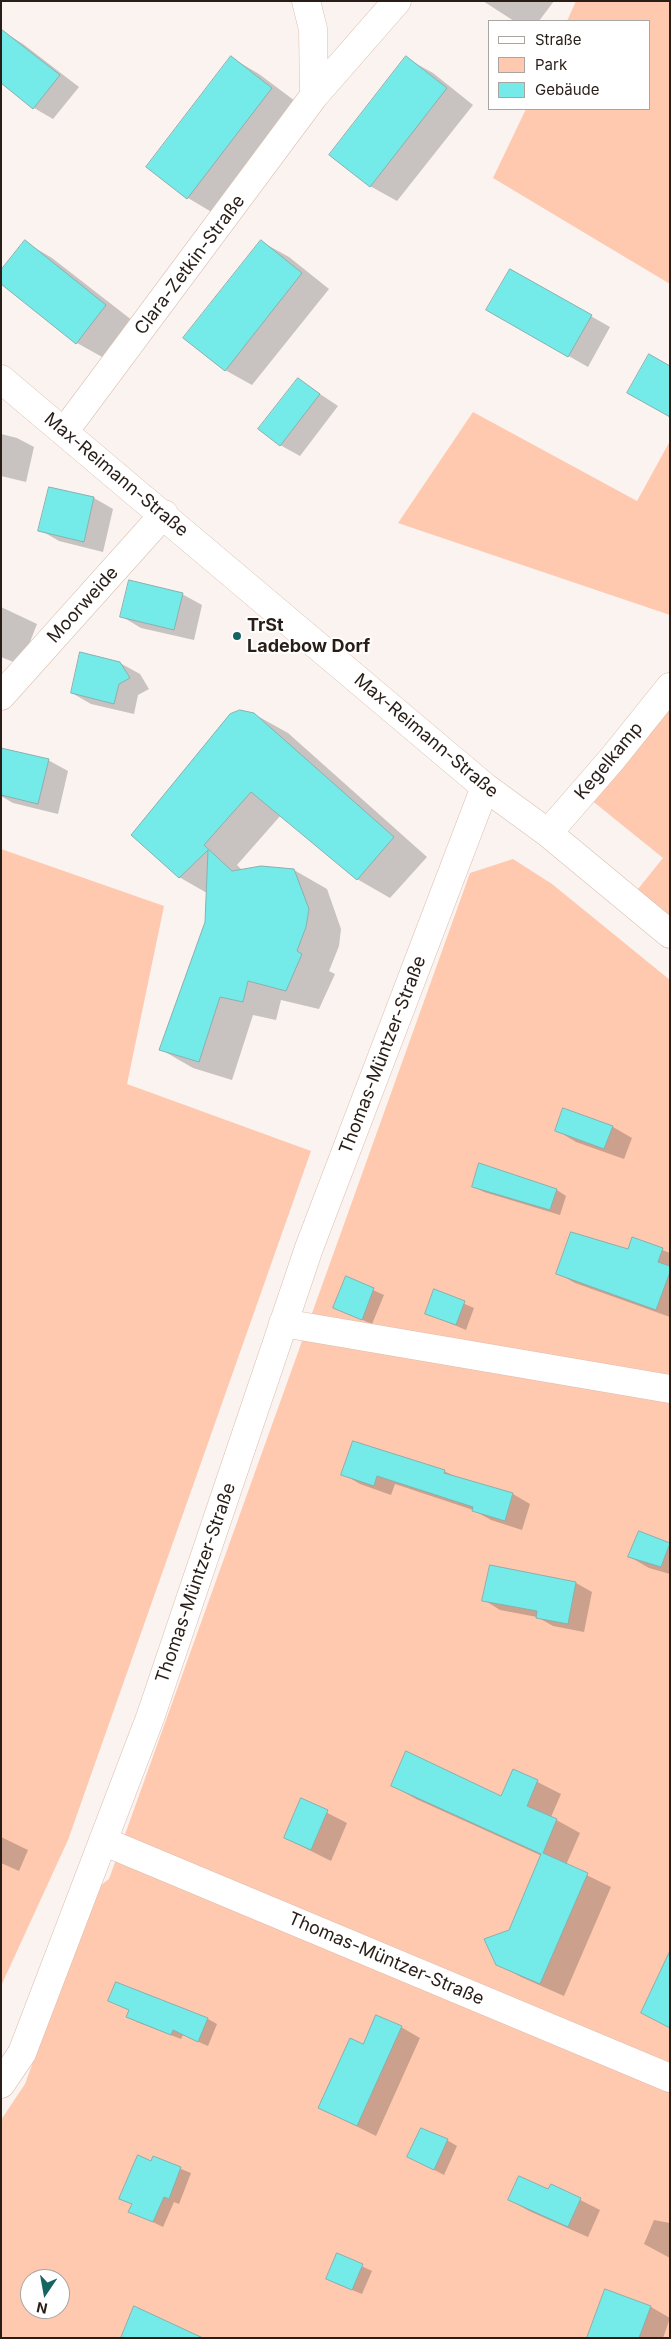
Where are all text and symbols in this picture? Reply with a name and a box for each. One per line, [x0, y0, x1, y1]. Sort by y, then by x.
legend [488, 20, 651, 110]
text: Straße [535, 30, 582, 49]
text: Park [535, 55, 567, 74]
text: Gebäude [535, 80, 600, 99]
street label: Clara-Zetkin-Straße [130, 191, 250, 339]
street label: Max-Reimann-Straße [40, 408, 192, 542]
street label: Moorweide [43, 562, 123, 648]
place label: TrSt Ladebow Dorf [247, 615, 370, 658]
marker: TrSt Ladebow Dorf [231, 630, 243, 642]
street label: Max-Reimann-Straße [350, 669, 502, 803]
street label: Kegelkamp [570, 718, 648, 804]
street label: Thomas-Müntzer-Straße [335, 953, 431, 1157]
street label: Thomas-Müntzer-Straße [152, 1480, 240, 1686]
street label: Thomas-Müntzer-Straße [285, 1908, 487, 2010]
north arrow [20, 2269, 70, 2319]
text: N [35, 2299, 49, 2318]

